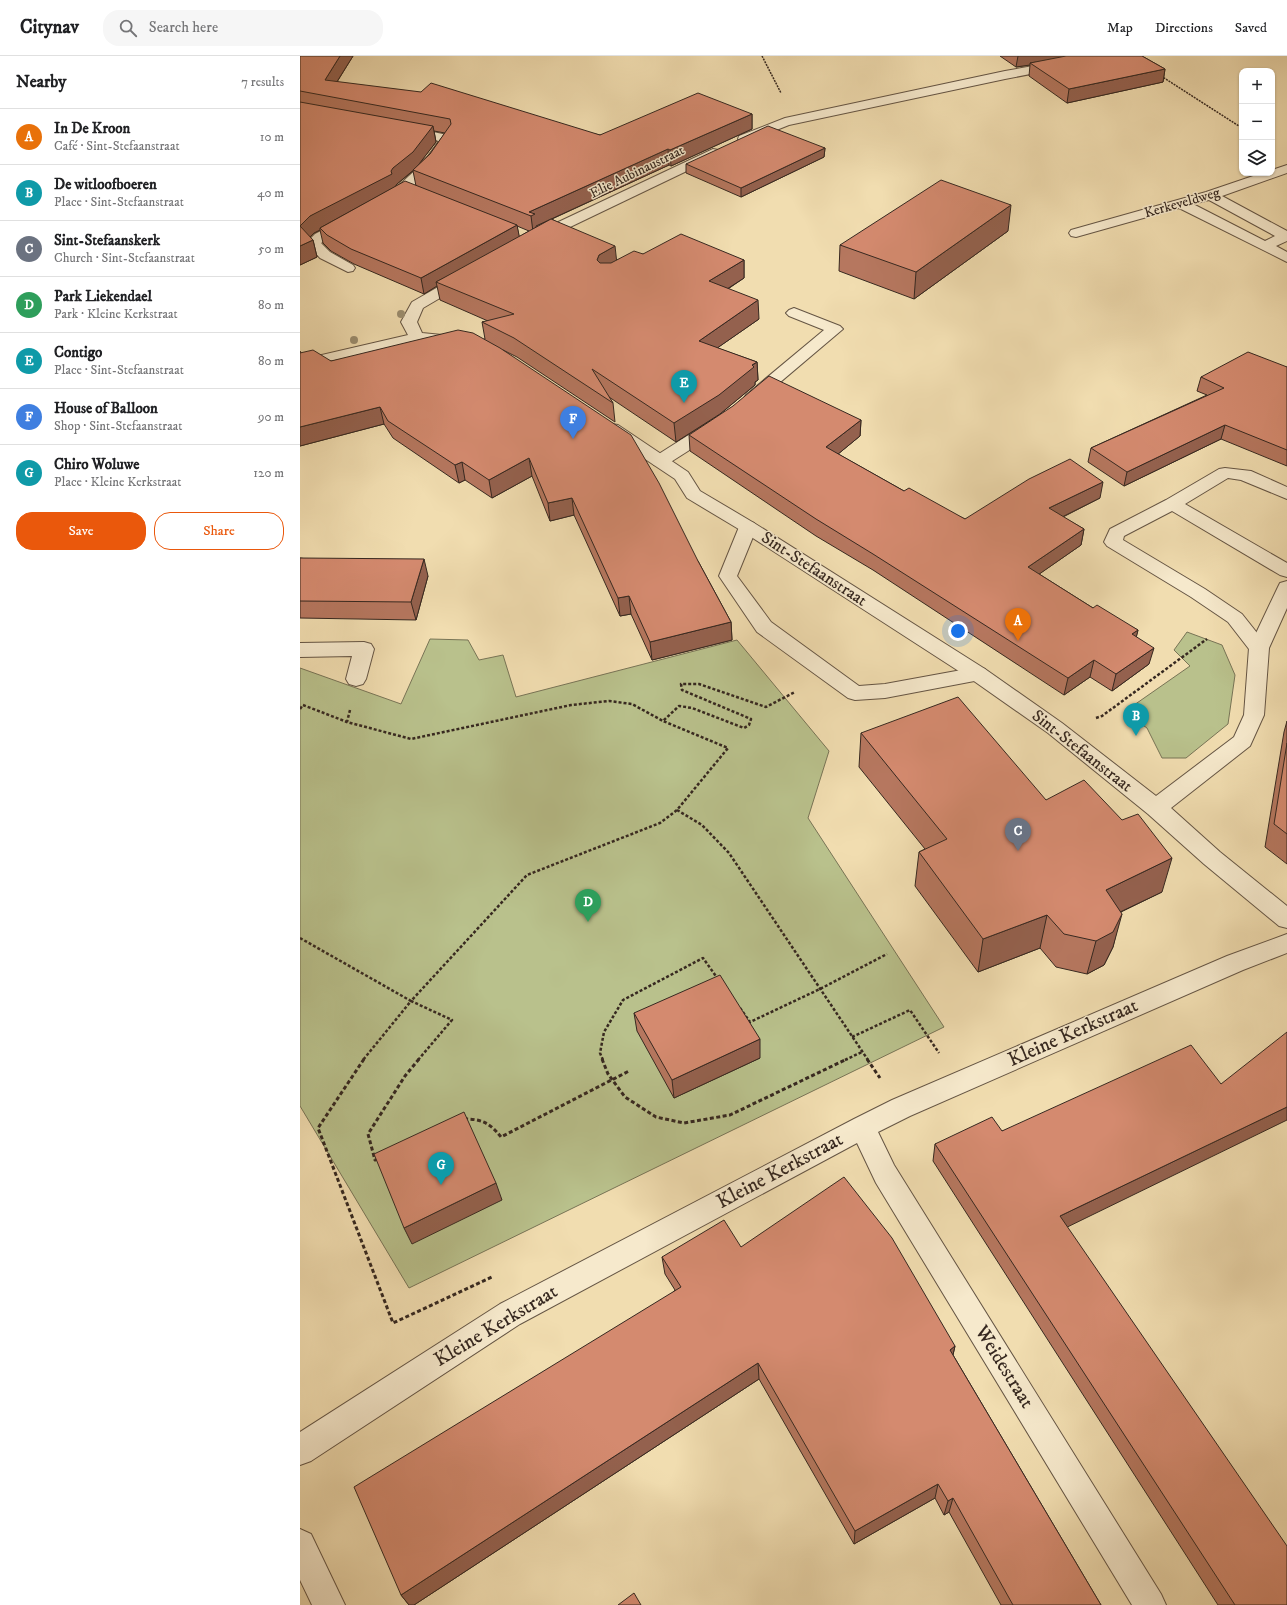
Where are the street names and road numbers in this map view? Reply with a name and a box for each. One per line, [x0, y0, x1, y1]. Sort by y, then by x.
street label: Elie Aubinaustraat [587, 141, 688, 203]
street label: Kerkeveldweg [1142, 184, 1222, 222]
street label: Sint-Stefaanstraat [757, 527, 872, 612]
street label: Sint-Stefaanstraat [1027, 705, 1137, 798]
street label: Kleine Kerkstraat [1004, 993, 1142, 1073]
street label: Kleine Kerkstraat [712, 1127, 848, 1215]
street label: Kleine Kerkstraat [430, 1279, 562, 1373]
street label: Weidestraat [968, 1320, 1039, 1413]

